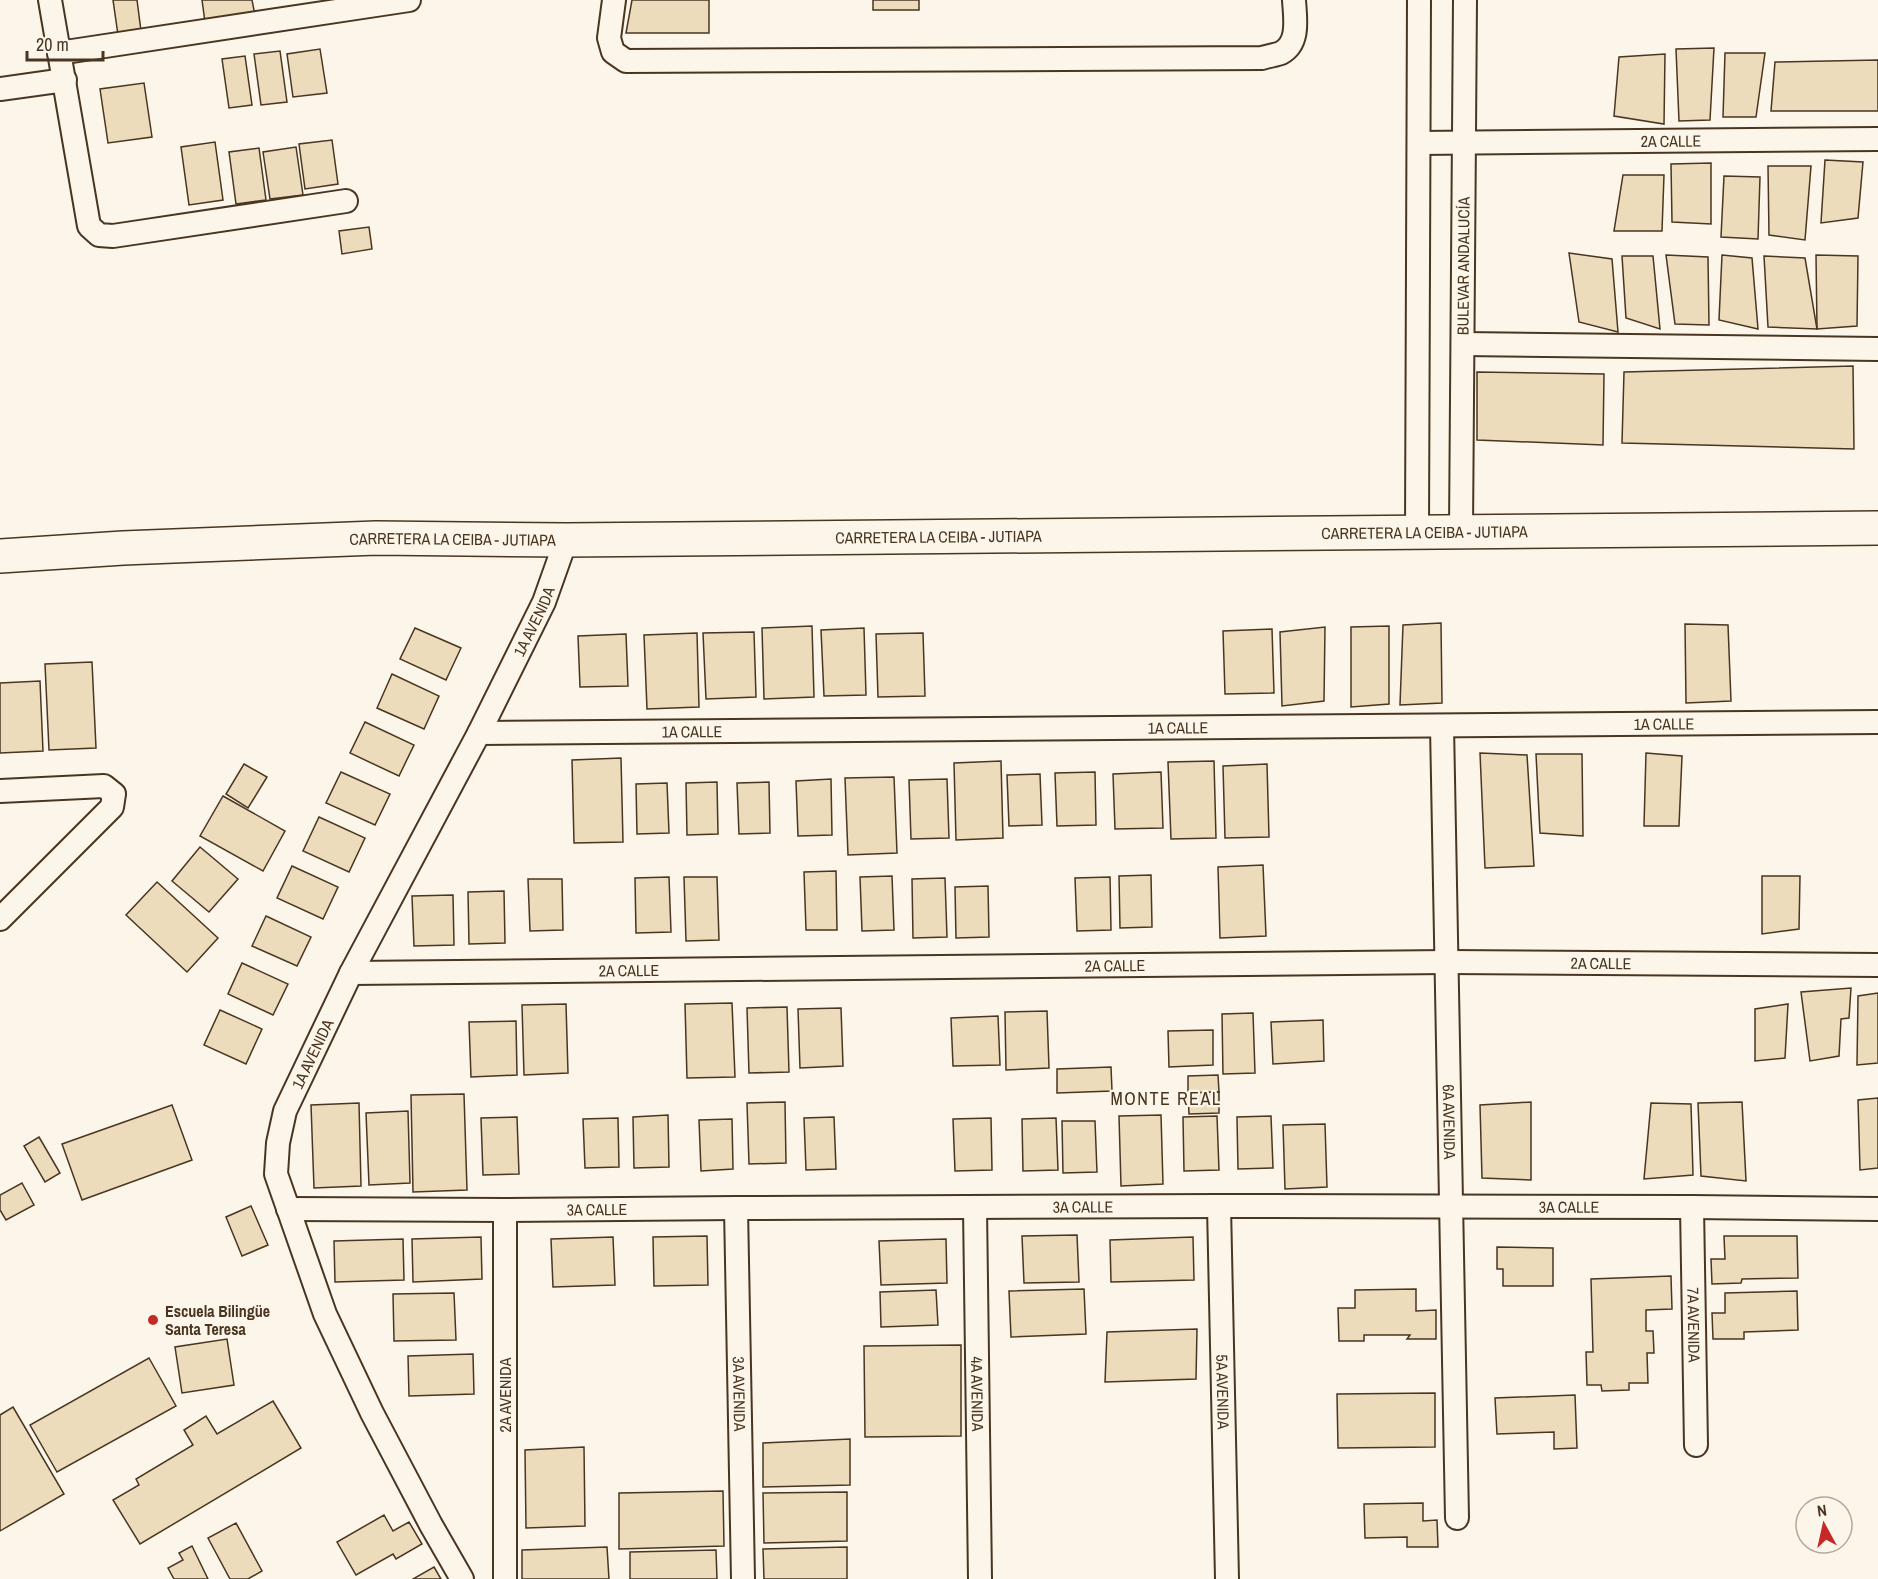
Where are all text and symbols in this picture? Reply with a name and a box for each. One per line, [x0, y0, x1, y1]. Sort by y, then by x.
scale bar [27, 24, 104, 62]
text: 20 m [36, 32, 69, 57]
street label: 2A CALLE [1641, 130, 1701, 152]
street label: BULEVAR ANDALUCÍA [1451, 196, 1475, 335]
street label: CARRETERA LA CEIBA - JUTIAPA [1321, 520, 1528, 544]
street label: CARRETERA LA CEIBA - JUTIAPA [835, 525, 1042, 549]
street label: CARRETERA LA CEIBA - JUTIAPA [349, 527, 556, 551]
street label: 1A AVENIDA [508, 583, 560, 660]
street label: 1A CALLE [1634, 712, 1694, 735]
street label: 1A CALLE [1148, 716, 1208, 739]
street label: 1A CALLE [662, 720, 722, 743]
street label: 2A CALLE [1571, 952, 1631, 974]
street label: 2A CALLE [1085, 954, 1145, 977]
street label: 2A CALLE [599, 959, 659, 982]
street label: 1A AVENIDA [286, 1015, 339, 1092]
street label: 6A AVENIDA [1438, 1084, 1461, 1160]
district label: MONTE REAL [1111, 1086, 1221, 1111]
street label: 3A CALLE [1053, 1195, 1113, 1218]
street label: 3A CALLE [1539, 1196, 1599, 1218]
street label: 3A CALLE [567, 1198, 627, 1220]
street label: 7A AVENIDA [1682, 1287, 1706, 1363]
place label: Escuela Bilingüe Santa Teresa [165, 1300, 270, 1340]
marker: Escuela Bilingüe Santa Teresa [146, 1313, 160, 1327]
street label: 5A AVENIDA [1211, 1354, 1235, 1430]
street label: 3A AVENIDA [728, 1356, 751, 1432]
street label: 4A AVENIDA [966, 1356, 989, 1432]
street label: 2A AVENIDA [494, 1357, 516, 1432]
north arrow [1794, 1495, 1854, 1555]
text: N [1816, 1499, 1828, 1522]

